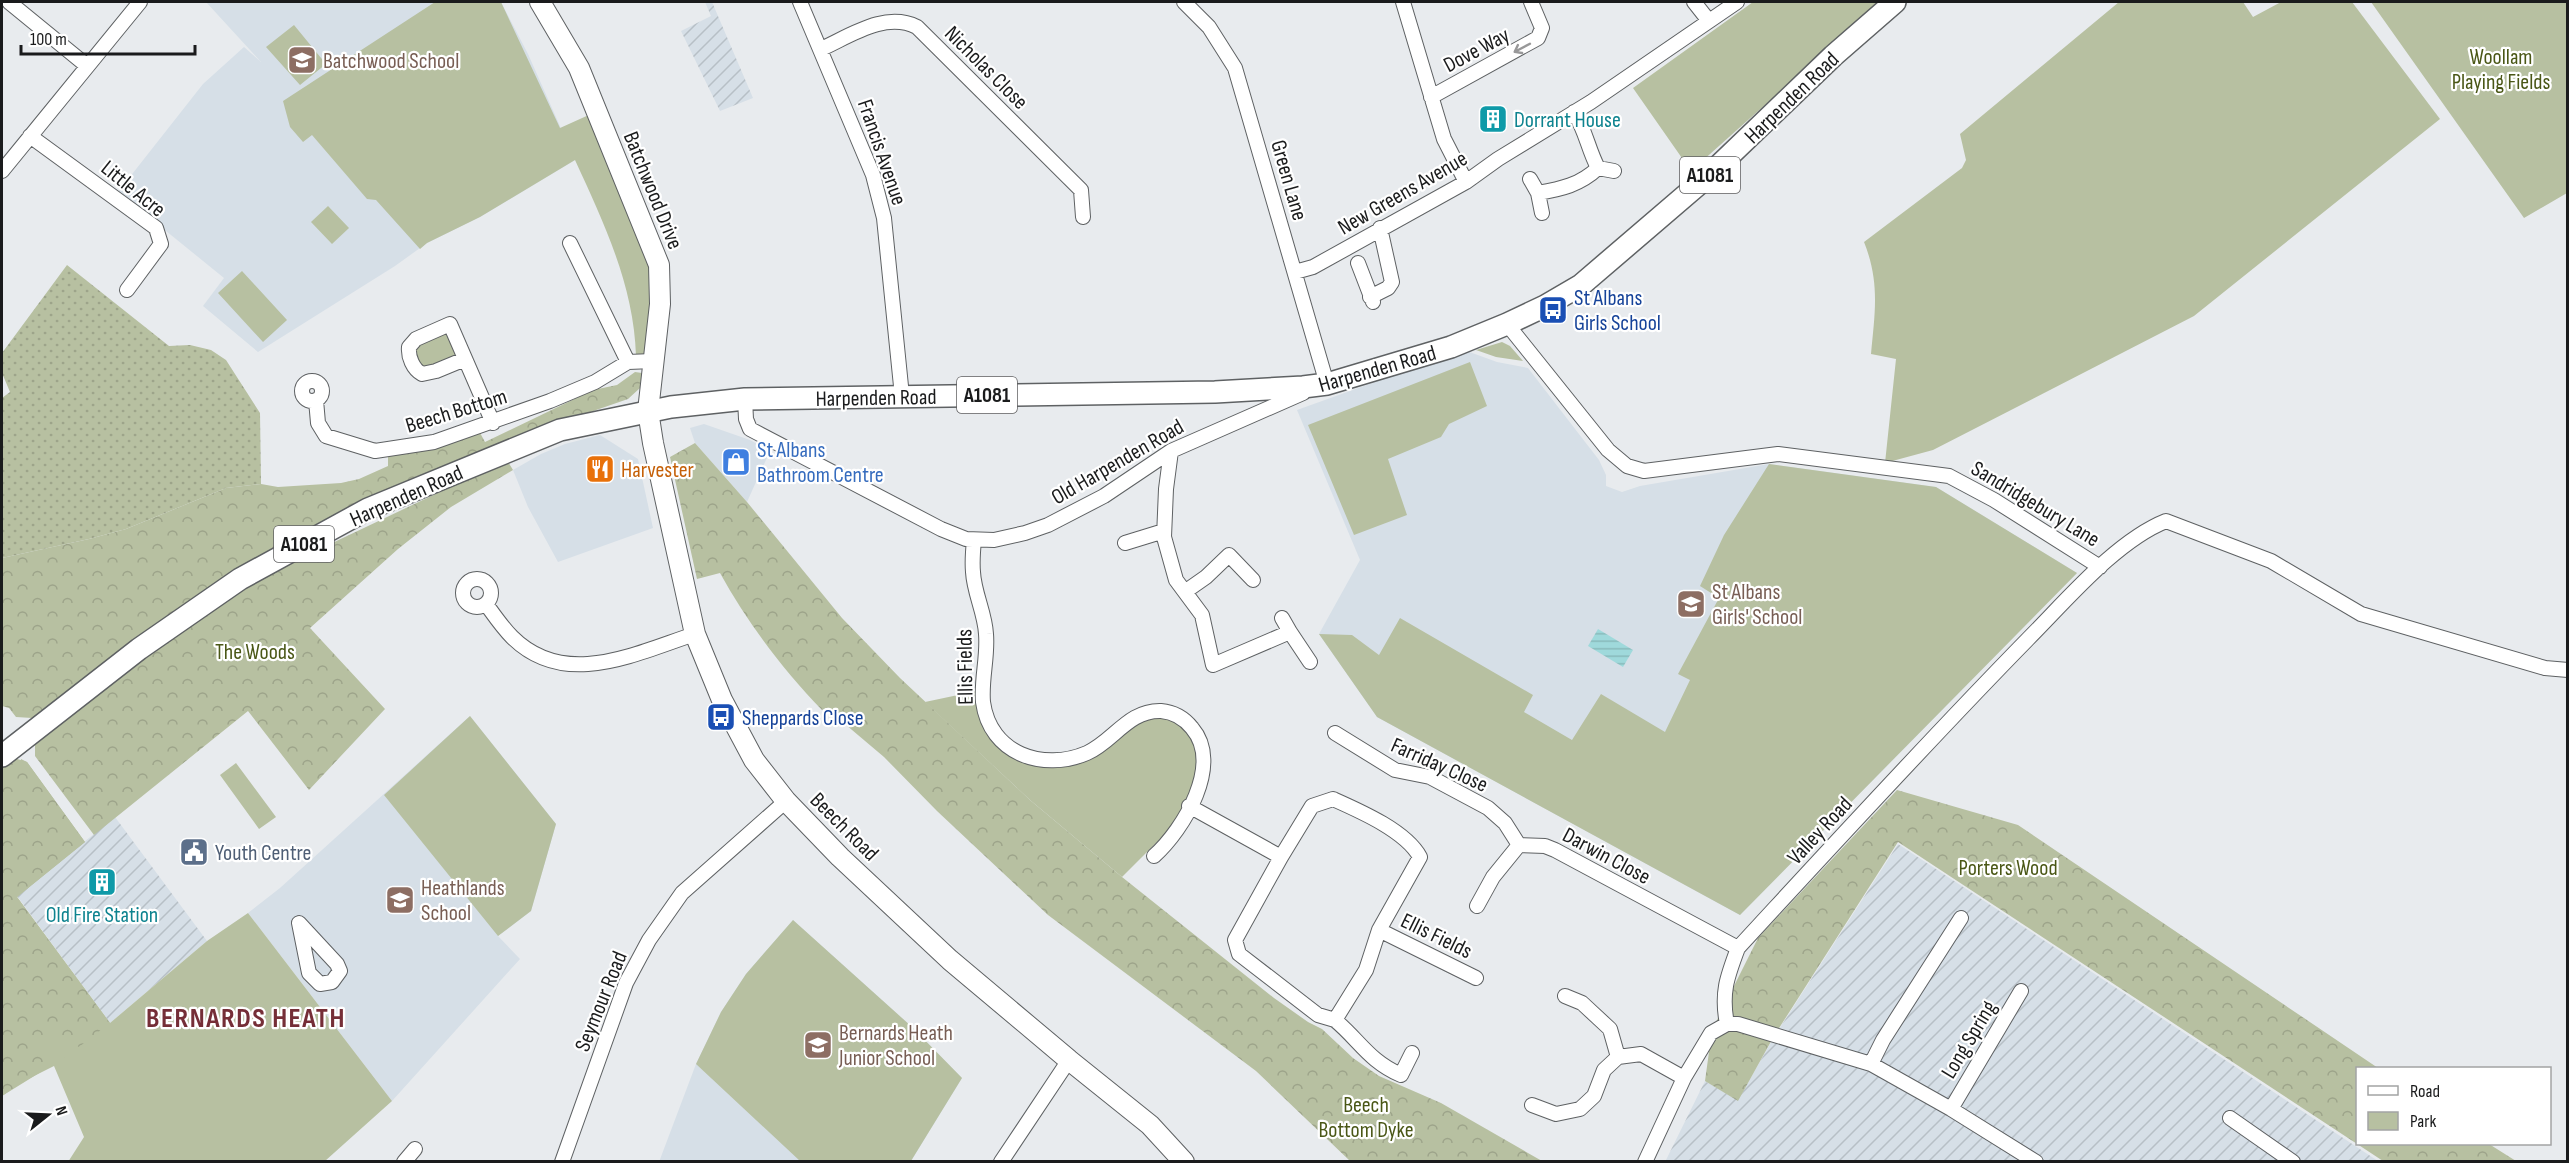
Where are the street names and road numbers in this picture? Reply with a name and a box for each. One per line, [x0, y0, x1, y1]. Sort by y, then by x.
street label: Nicholas Close [938, 21, 1033, 116]
street label: Dove Way [1439, 22, 1515, 79]
street label: Harpenden Road [1739, 46, 1845, 150]
street label: Francis Avenue [851, 96, 912, 209]
street label: Batchwood Drive [617, 128, 688, 253]
street label: Green Lane [1264, 137, 1313, 224]
street label: New Greens Avenue [1333, 145, 1472, 241]
street label: Little Acre [95, 155, 171, 223]
road number: A1081 [1680, 157, 1740, 193]
street label: Harpenden Road [1316, 340, 1439, 399]
road number: A1081 [957, 377, 1017, 413]
street label: Beech Bottom [402, 383, 510, 440]
street label: Harpenden Road [815, 384, 937, 413]
street label: Old Harpenden Road [1047, 413, 1189, 511]
street label: Sandridgebury Lane [1966, 455, 2104, 553]
street label: Harpenden Road [346, 459, 467, 533]
road number: A1081 [274, 526, 334, 562]
street label: Ellis Fields [951, 629, 980, 705]
street label: Farriday Close [1387, 732, 1492, 799]
street label: Beech Road [804, 787, 884, 867]
street label: Valley Road [1782, 791, 1858, 871]
street label: Darwin Close [1558, 822, 1655, 891]
street label: Ellis Fields [1396, 908, 1476, 965]
street label: Seymour Road [569, 948, 634, 1056]
street label: Long Spring [1936, 996, 2003, 1084]

